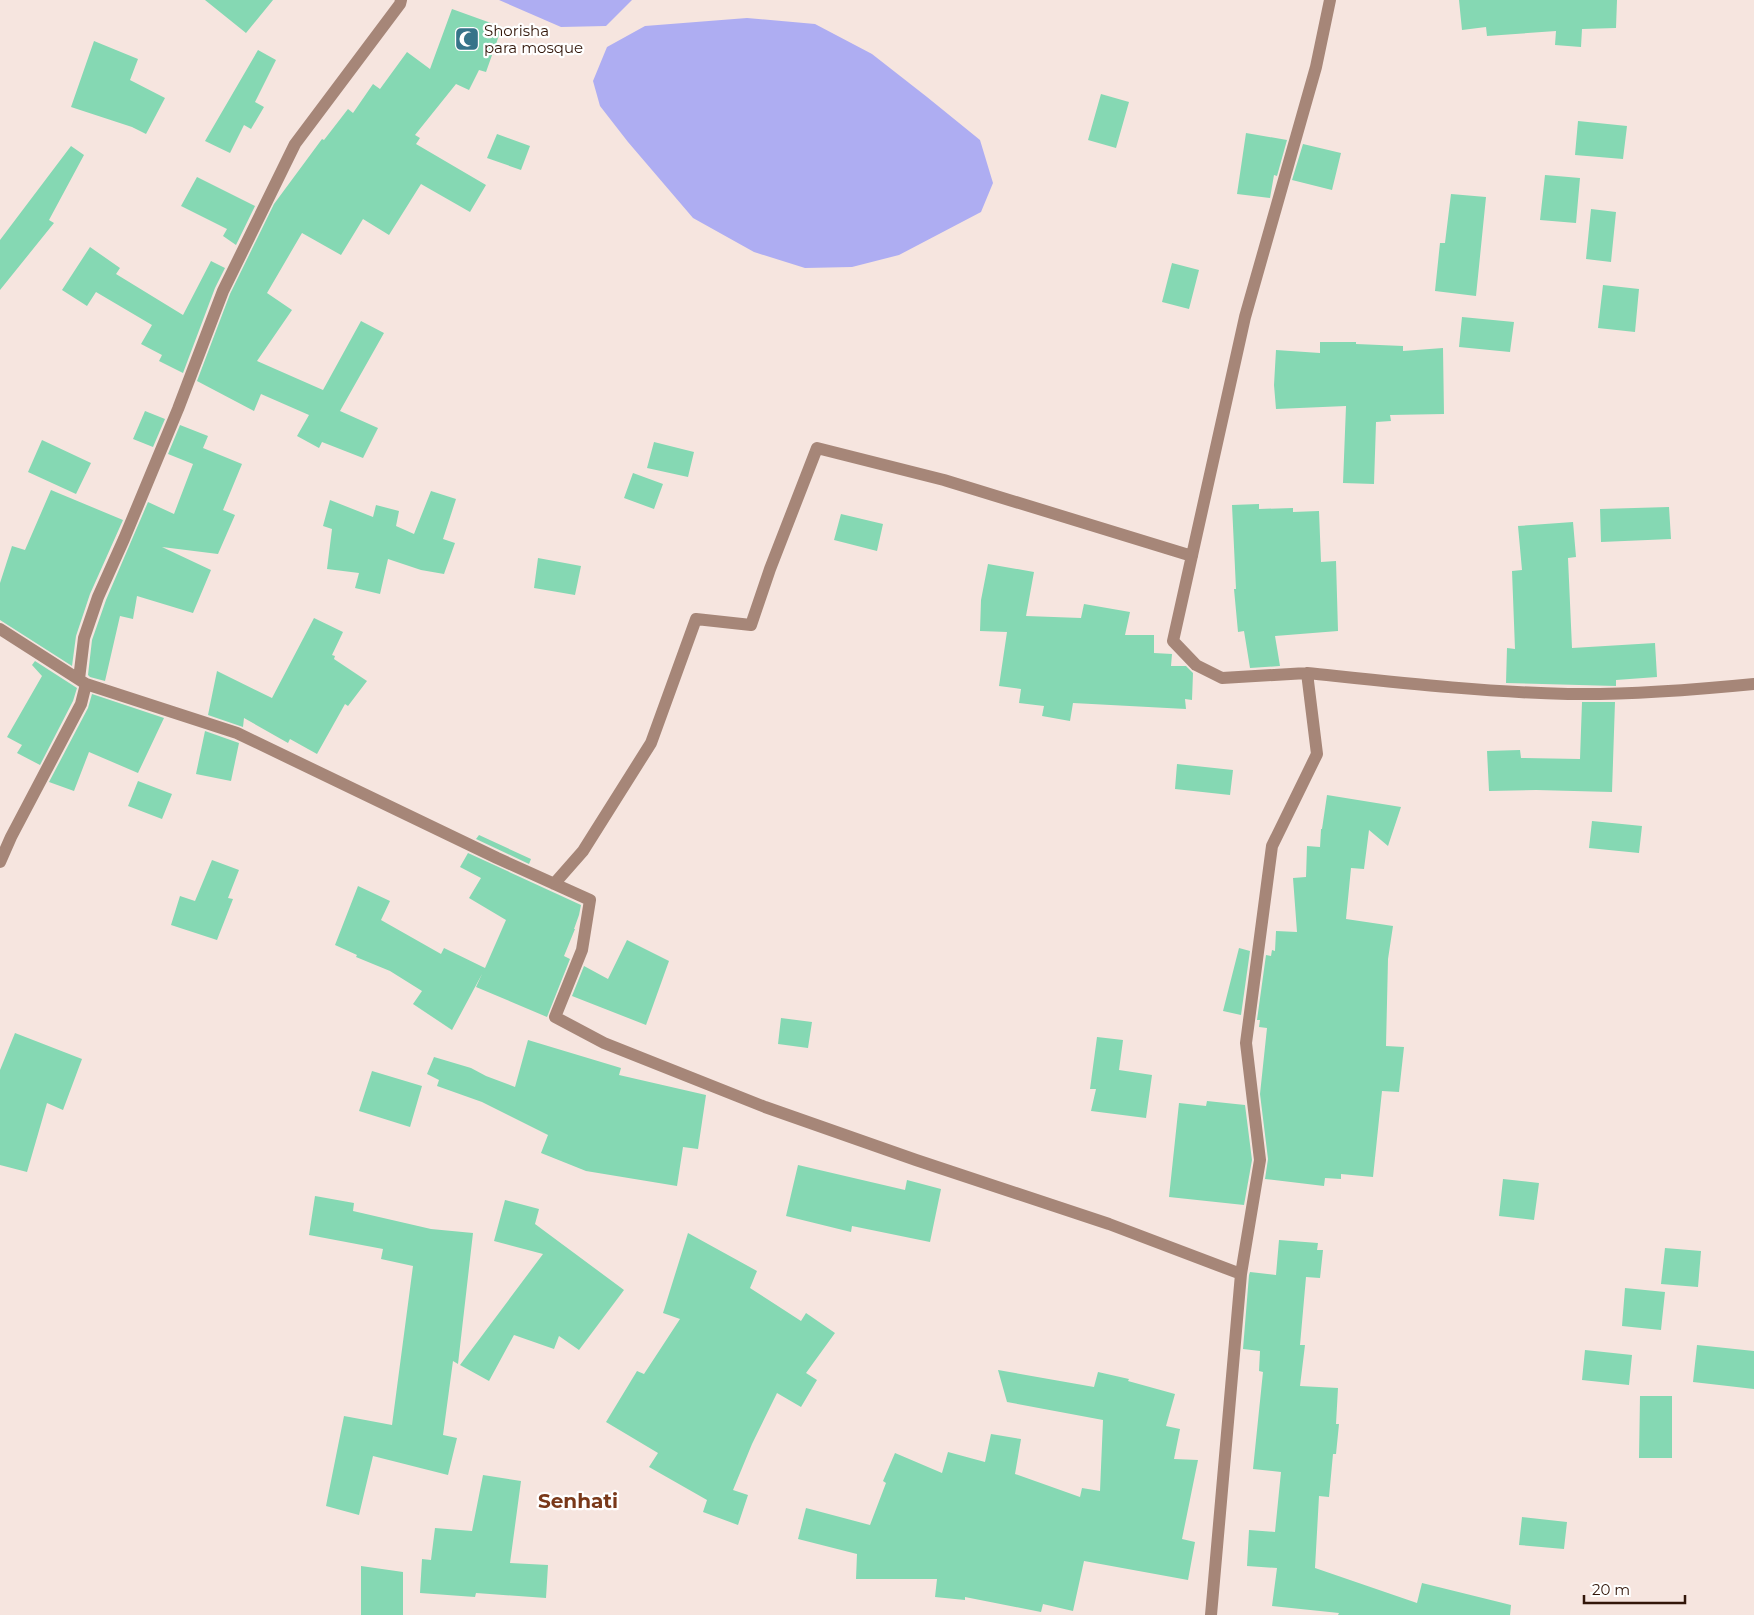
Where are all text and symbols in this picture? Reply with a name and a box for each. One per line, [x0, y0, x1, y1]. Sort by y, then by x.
place label: Shorisha para mosque [484, 21, 583, 57]
mosque icon: Shorisha para mosque [454, 26, 480, 52]
district label: Senhati [538, 1489, 618, 1513]
scale bar [1584, 1572, 1685, 1604]
text: 20 m [1592, 1580, 1630, 1599]

